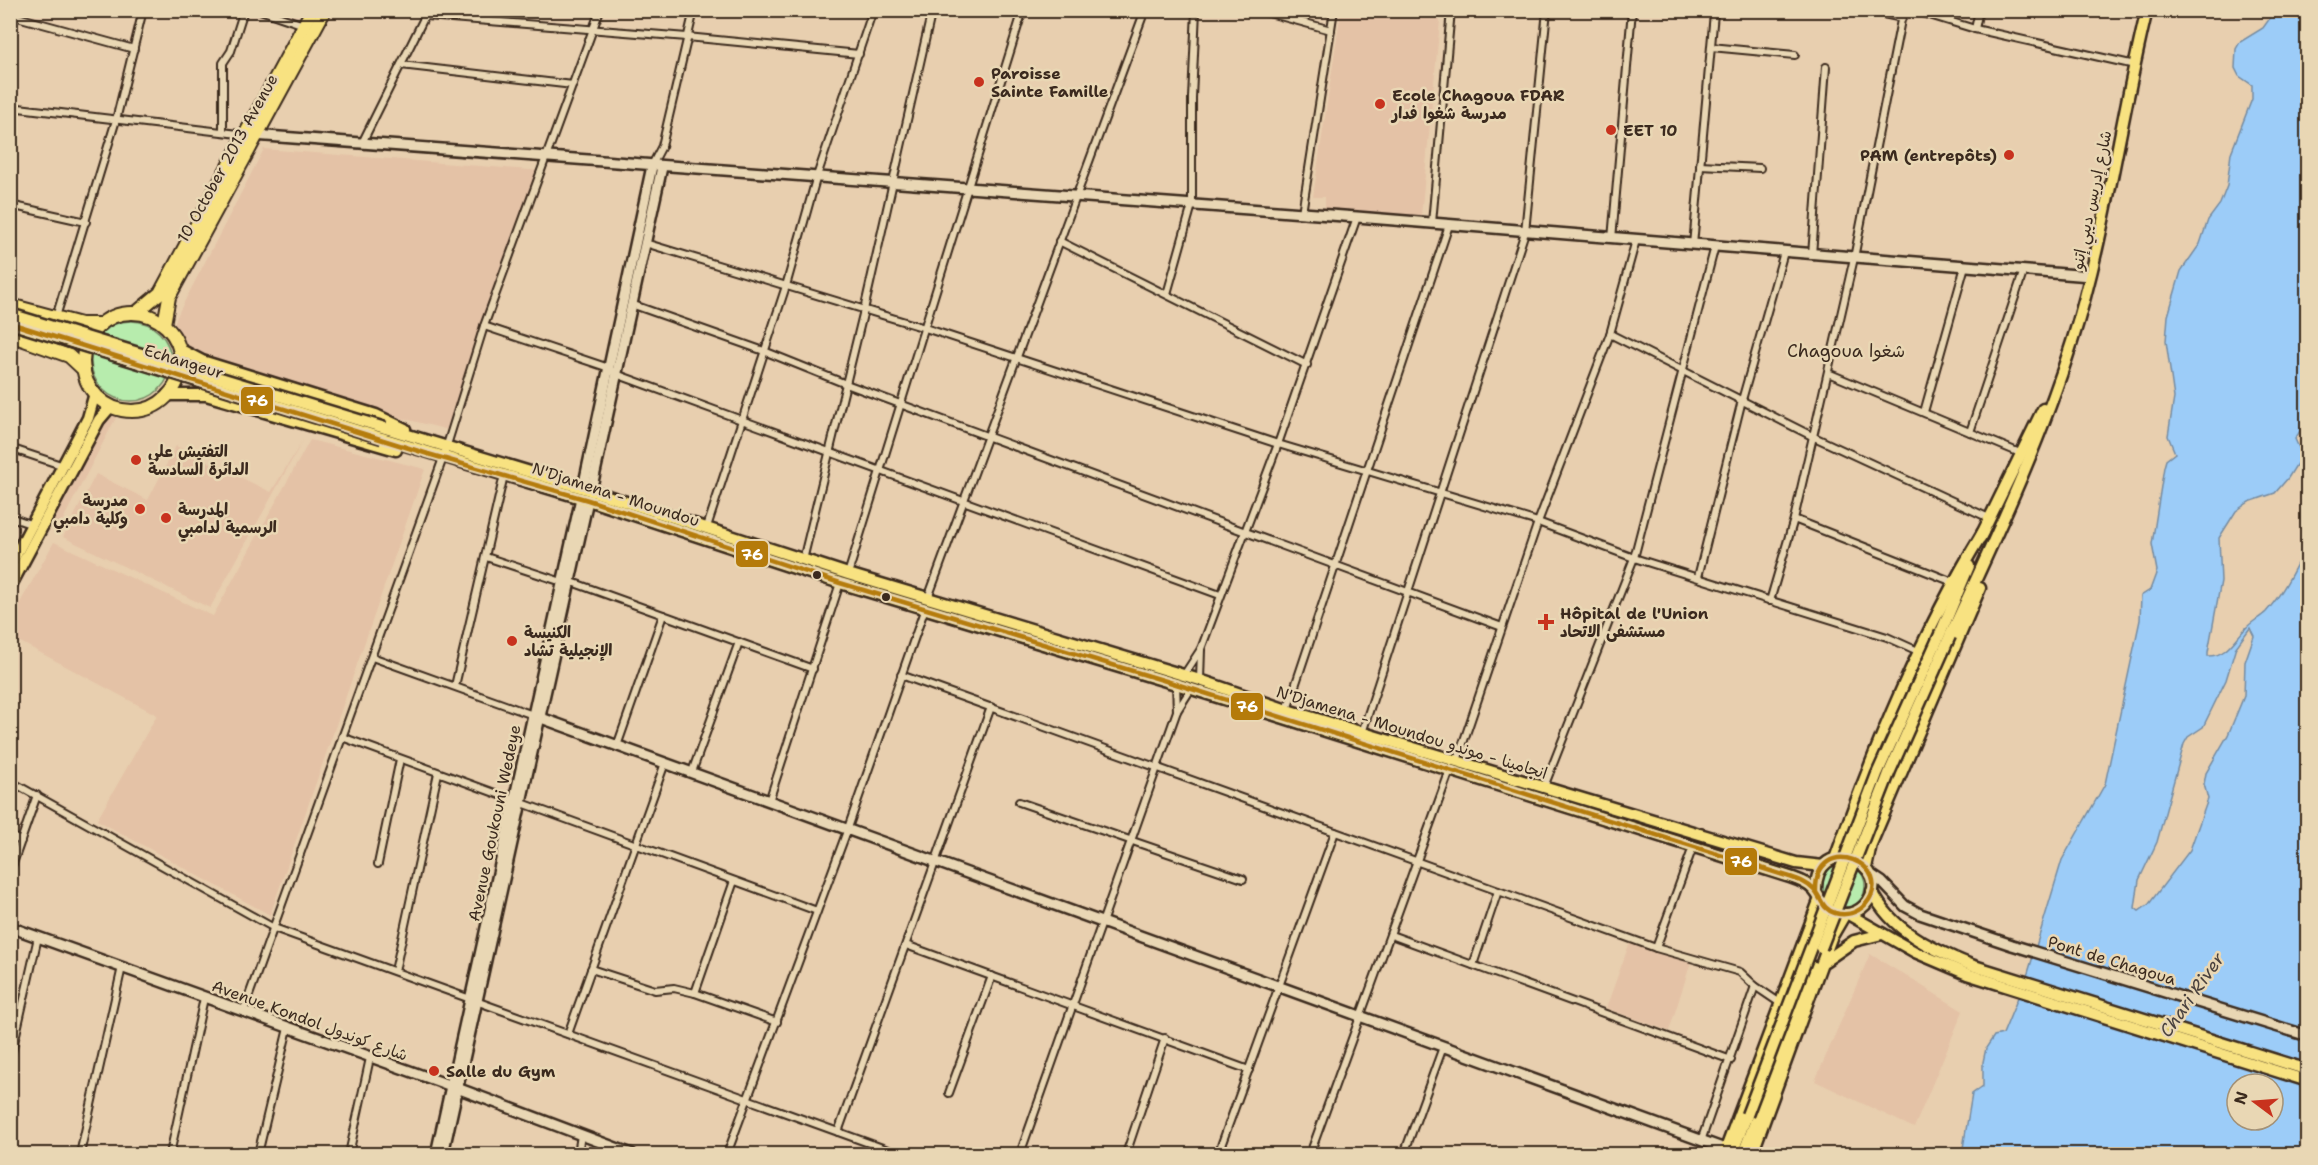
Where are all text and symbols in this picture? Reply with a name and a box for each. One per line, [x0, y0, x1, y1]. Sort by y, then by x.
place label: Paroisse Sainte Famille [991, 63, 1109, 102]
street label: 10 October 2013 Avenue [172, 70, 283, 246]
marker: Paroisse Sainte Famille [972, 75, 986, 89]
place label: Ecole Chagoua FDAR مدرسة شغوا فدار [1390, 85, 1565, 124]
marker: Ecole Chagoua FDAR مدرسة شغوا فدار [1373, 97, 1387, 111]
place label: EET 10 [1623, 120, 1678, 141]
marker: EET 10 [1604, 123, 1618, 137]
street label: شارع إدريس ديبي إتنو [2066, 129, 2120, 273]
place label: PAM (entrepôts) [1860, 145, 1997, 166]
marker: PAM (entrepôts) [2002, 148, 2016, 162]
street label: Echangeur [142, 339, 226, 384]
district label: Chagoua شغوا [1787, 339, 1905, 363]
line badge: 76 [240, 386, 274, 415]
text: 76 [246, 390, 268, 411]
place label: التفتيش على الدائرة السادسة [148, 441, 249, 480]
marker: التفتيش على الدائرة السادسة [129, 453, 143, 467]
street label: N'Djamena - Moundou [530, 457, 702, 531]
place label: مدرسة وكلية دامبي [53, 490, 128, 533]
place label: المدرسة الرسمية لدامبي [178, 499, 277, 542]
marker: مدرسة وكلية دامبي [133, 502, 147, 516]
marker: المدرسة الرسمية لدامبي [159, 511, 173, 525]
line badge: 76 [735, 540, 769, 568]
text: 76 [741, 544, 763, 565]
unlabelled marker [811, 569, 823, 581]
unlabelled marker [880, 591, 892, 603]
place label: Hôpital de l'Union مستشفى الاتحاد [1560, 603, 1709, 642]
marker: Hôpital de l'Union مستشفى الاتحاد [1537, 613, 1555, 631]
place label: الكنيسة الإنجيلية تشاد [524, 622, 612, 661]
marker: الكنيسة الإنجيلية تشاد [505, 634, 519, 648]
street label: N'Djamena - Moundou انجامينا - موندو [1274, 681, 1550, 784]
line badge: 76 [1230, 692, 1264, 721]
text: 76 [1236, 696, 1258, 717]
street label: Avenue Goukouni Wedeye [463, 723, 526, 923]
line badge: 76 [1724, 847, 1758, 876]
text: 76 [1730, 851, 1752, 872]
street label: Pont de Chagoua [2045, 931, 2178, 990]
water label: Chari River [2154, 948, 2230, 1042]
street label: Avenue Kondol شارع كوندول [209, 975, 411, 1067]
place label: Salle du Gym [446, 1061, 556, 1082]
marker: Salle du Gym [427, 1064, 441, 1078]
north arrow [2225, 1072, 2285, 1132]
text: N [2229, 1089, 2253, 1107]

